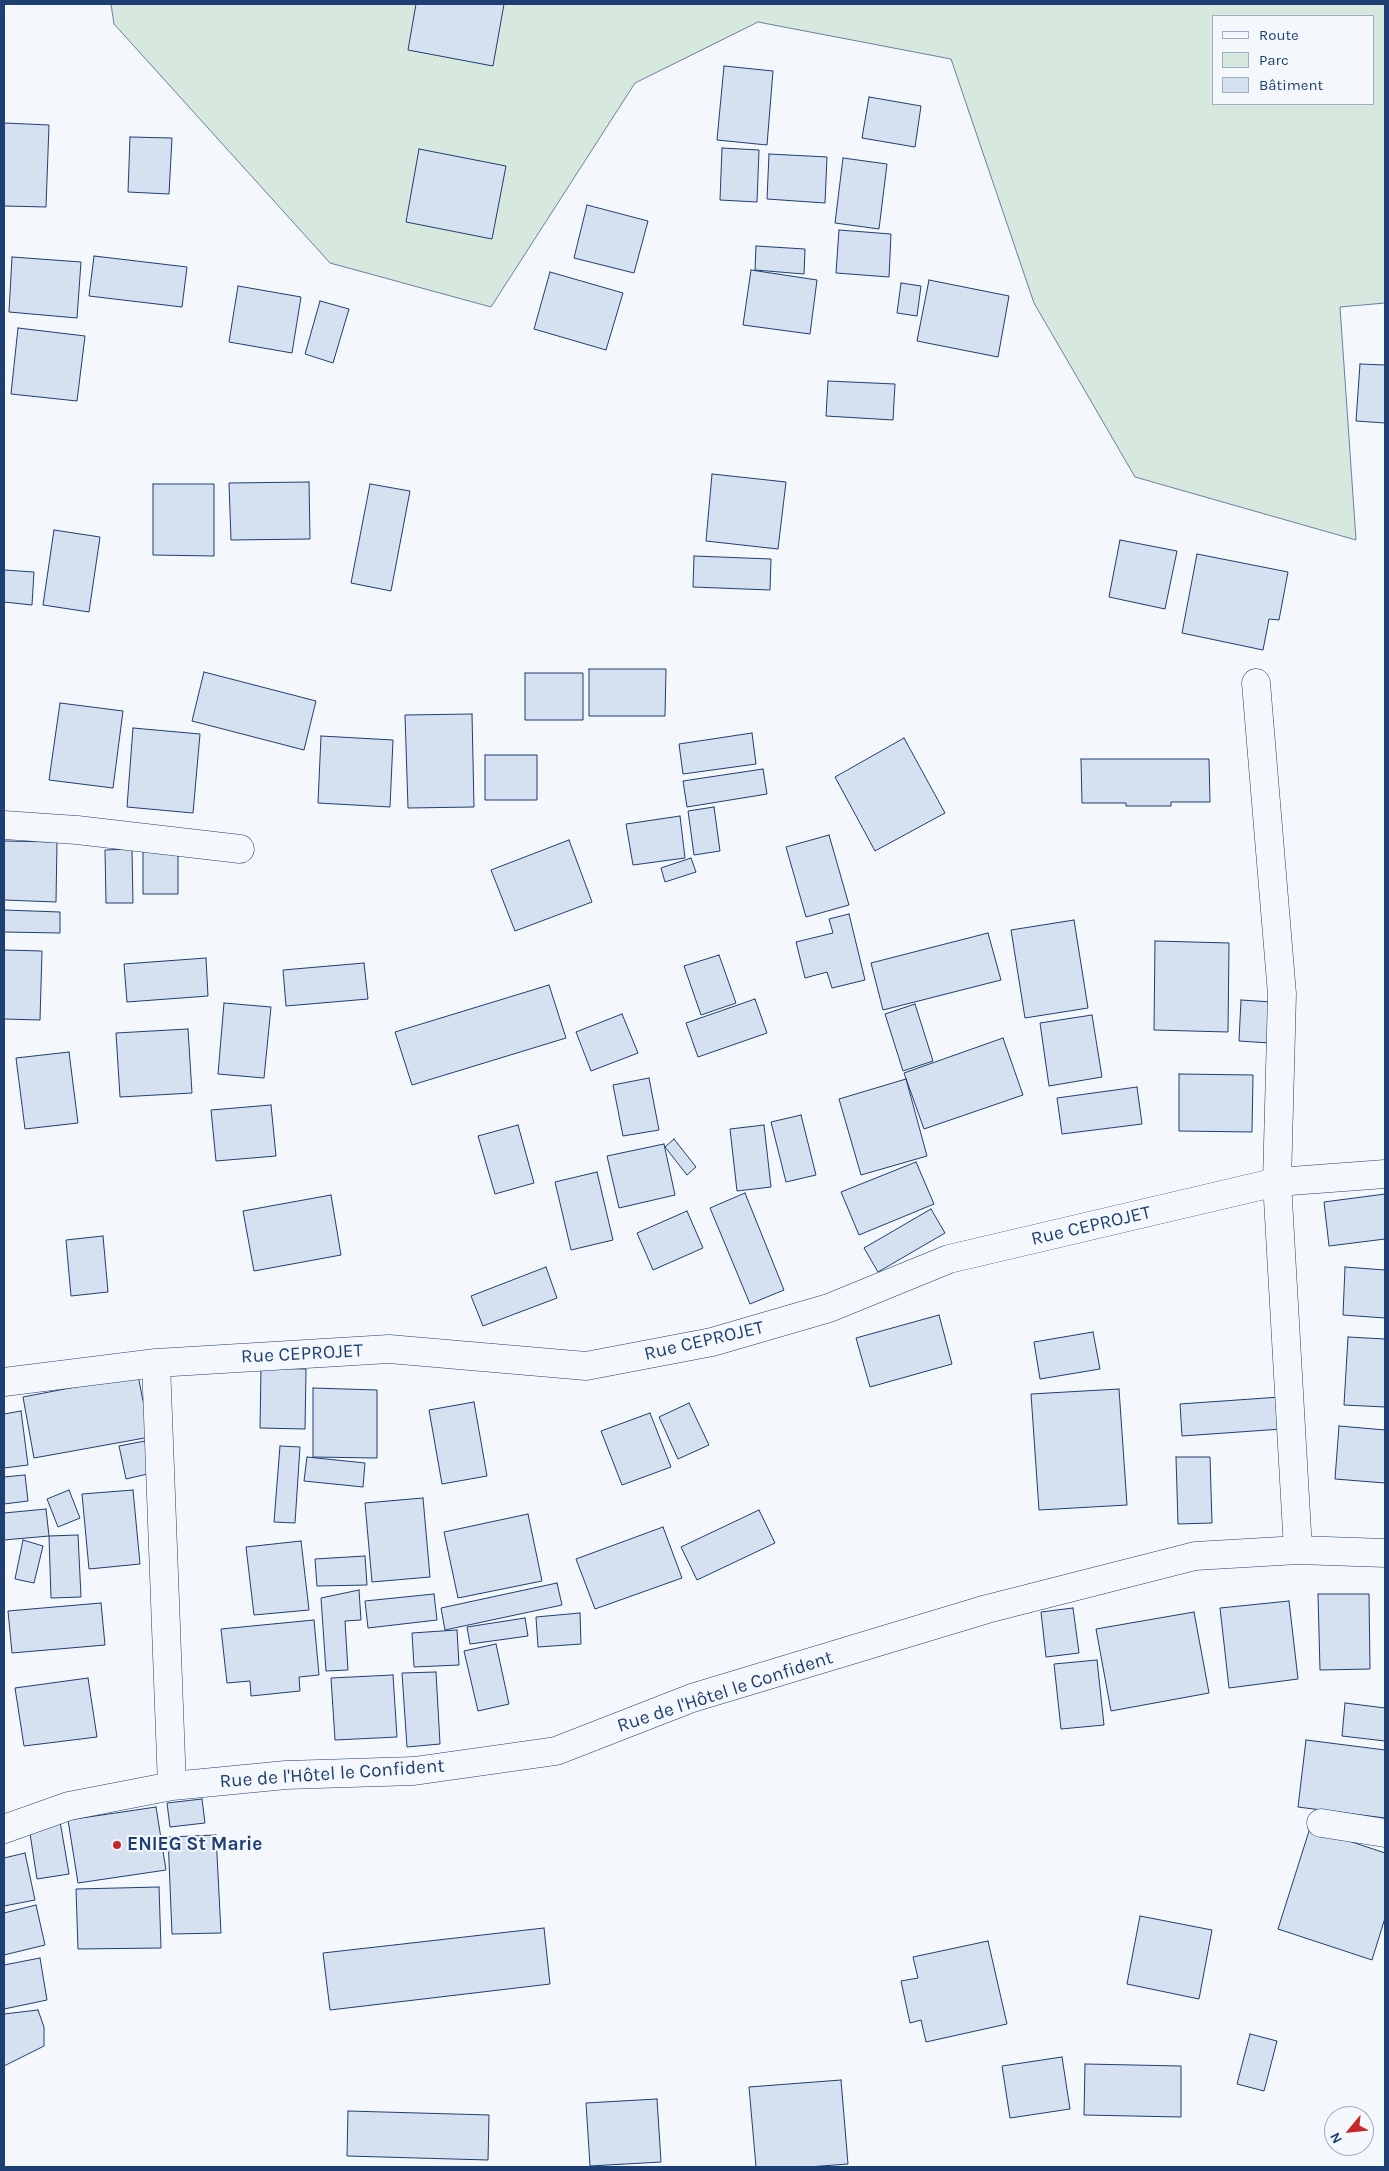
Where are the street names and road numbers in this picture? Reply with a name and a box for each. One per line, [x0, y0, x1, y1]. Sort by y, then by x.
street label: Rue CEPROJET [1029, 1201, 1153, 1251]
street label: Rue CEPROJET [642, 1316, 766, 1366]
street label: Rue CEPROJET [240, 1339, 364, 1369]
street label: Rue de l'Hôtel le Confident [614, 1646, 836, 1738]
street label: Rue de l'Hôtel le Confident [219, 1755, 445, 1793]

